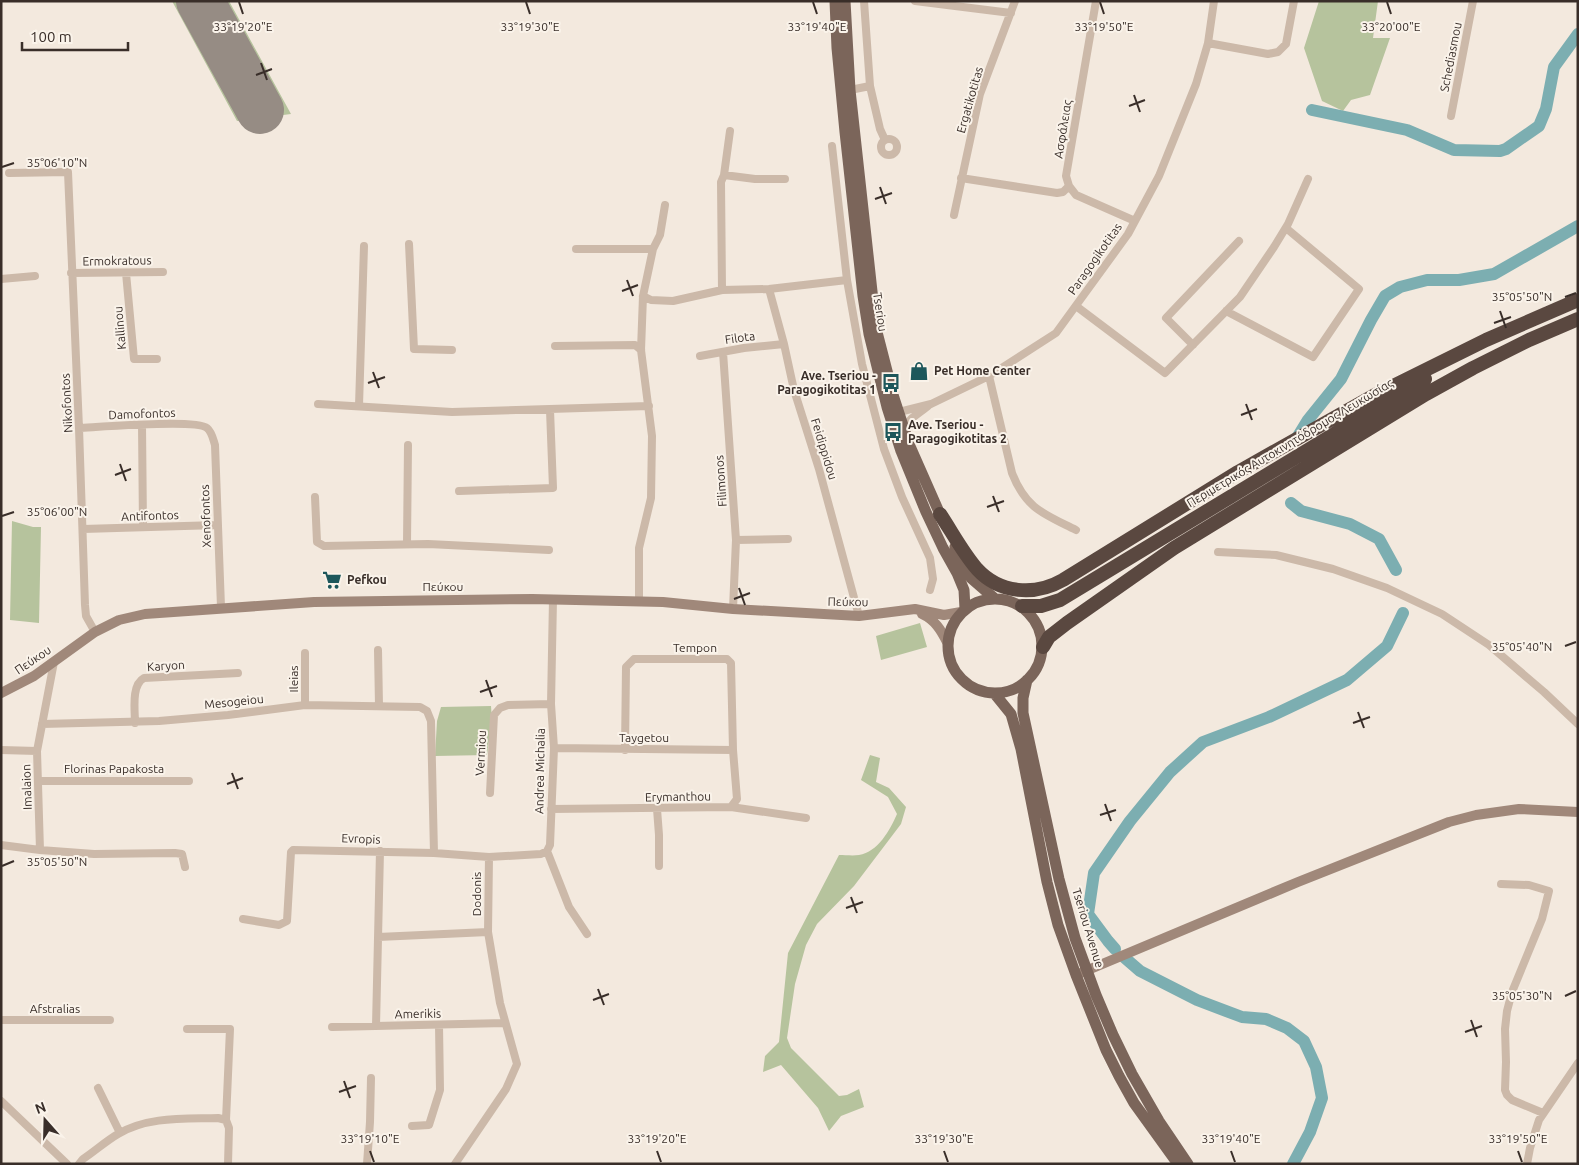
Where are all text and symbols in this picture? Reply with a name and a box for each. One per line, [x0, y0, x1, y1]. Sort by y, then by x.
scale bar [22, 20, 129, 52]
text: 33°19'20"E [214, 20, 273, 33]
text: 33°19'30"E [501, 20, 560, 33]
text: 33°19'40"E [788, 20, 847, 33]
text: 33°19'50"E [1075, 20, 1134, 33]
text: 33°20'00"E [1362, 20, 1421, 33]
street label: Schediasmou [1437, 21, 1464, 93]
text: 100 m [30, 28, 72, 45]
street label: Ergatikotitas [954, 65, 985, 135]
street label: Ασφάλειας [1051, 98, 1075, 159]
text: 35°06'10"N [27, 156, 87, 169]
street label: Paragogikotitas [1065, 220, 1124, 297]
street label: Ermokratous [82, 253, 152, 268]
text: 35°05'50"N [1492, 290, 1552, 303]
street label: Tseriou [871, 291, 890, 332]
street label: Kallinou [111, 306, 128, 350]
street label: Filota [724, 329, 756, 346]
shop icon: Pet Home Center [908, 360, 930, 382]
place label: Pet Home Center [934, 364, 1031, 377]
place label: Ave. Tseriou - Paragogikotitas 1 [777, 369, 876, 396]
bus stop icon: Ave. Tseriou - Paragogikotitas 1 [880, 372, 902, 394]
street label: Nikofontos [58, 373, 75, 433]
street label: Περιμετρικός Αυτοκινητόδρομος Λευκωσίας [1184, 375, 1396, 510]
street label: Damofontos [108, 406, 176, 421]
street label: Feidippidou [809, 417, 840, 481]
place label: Ave. Tseriou - Paragogikotitas 2 [908, 418, 1007, 445]
bus stop icon: Ave. Tseriou - Paragogikotitas 2 [882, 421, 904, 443]
street label: Filimonos [712, 455, 729, 507]
street label: Xenofontos [198, 484, 213, 548]
text: 35°06'00"N [27, 505, 87, 518]
street label: Antifontos [121, 508, 179, 523]
supermarket icon: Pefkou [321, 569, 343, 591]
place label: Pefkou [347, 573, 387, 586]
street label: Πεύκου [423, 580, 463, 593]
street label: Πεύκου [827, 595, 869, 608]
text: 35°05'40"N [1492, 640, 1552, 653]
street label: Tempon [673, 641, 717, 654]
street label: Πεύκου [12, 643, 53, 676]
street label: Karyon [147, 658, 185, 673]
street label: Ileias [287, 665, 300, 693]
street label: Mesogeiou [204, 692, 264, 711]
street label: Andrea Michalia [532, 728, 547, 814]
street label: Vermiou [473, 730, 488, 776]
street label: Taygetou [619, 731, 669, 744]
street label: Florinas Papakosta [64, 762, 164, 775]
street label: Imalaion [19, 764, 34, 810]
street label: Erymanthou [645, 789, 711, 804]
street label: Evropis [341, 831, 381, 846]
text: 35°05'50"N [27, 855, 87, 868]
street label: Dodonis [470, 872, 483, 916]
street label: Tseriou Avenue [1070, 886, 1107, 969]
text: 35°05'30"N [1492, 989, 1552, 1002]
street label: Afstralias [30, 1002, 80, 1015]
street label: Amerikis [395, 1007, 441, 1020]
north arrow [20, 1095, 70, 1145]
text: N [33, 1098, 48, 1117]
text: 33°19'10"E [341, 1132, 400, 1145]
text: 33°19'20"E [628, 1132, 687, 1145]
text: 33°19'30"E [915, 1132, 974, 1145]
text: 33°19'40"E [1202, 1132, 1261, 1145]
text: 33°19'50"E [1489, 1132, 1548, 1145]

